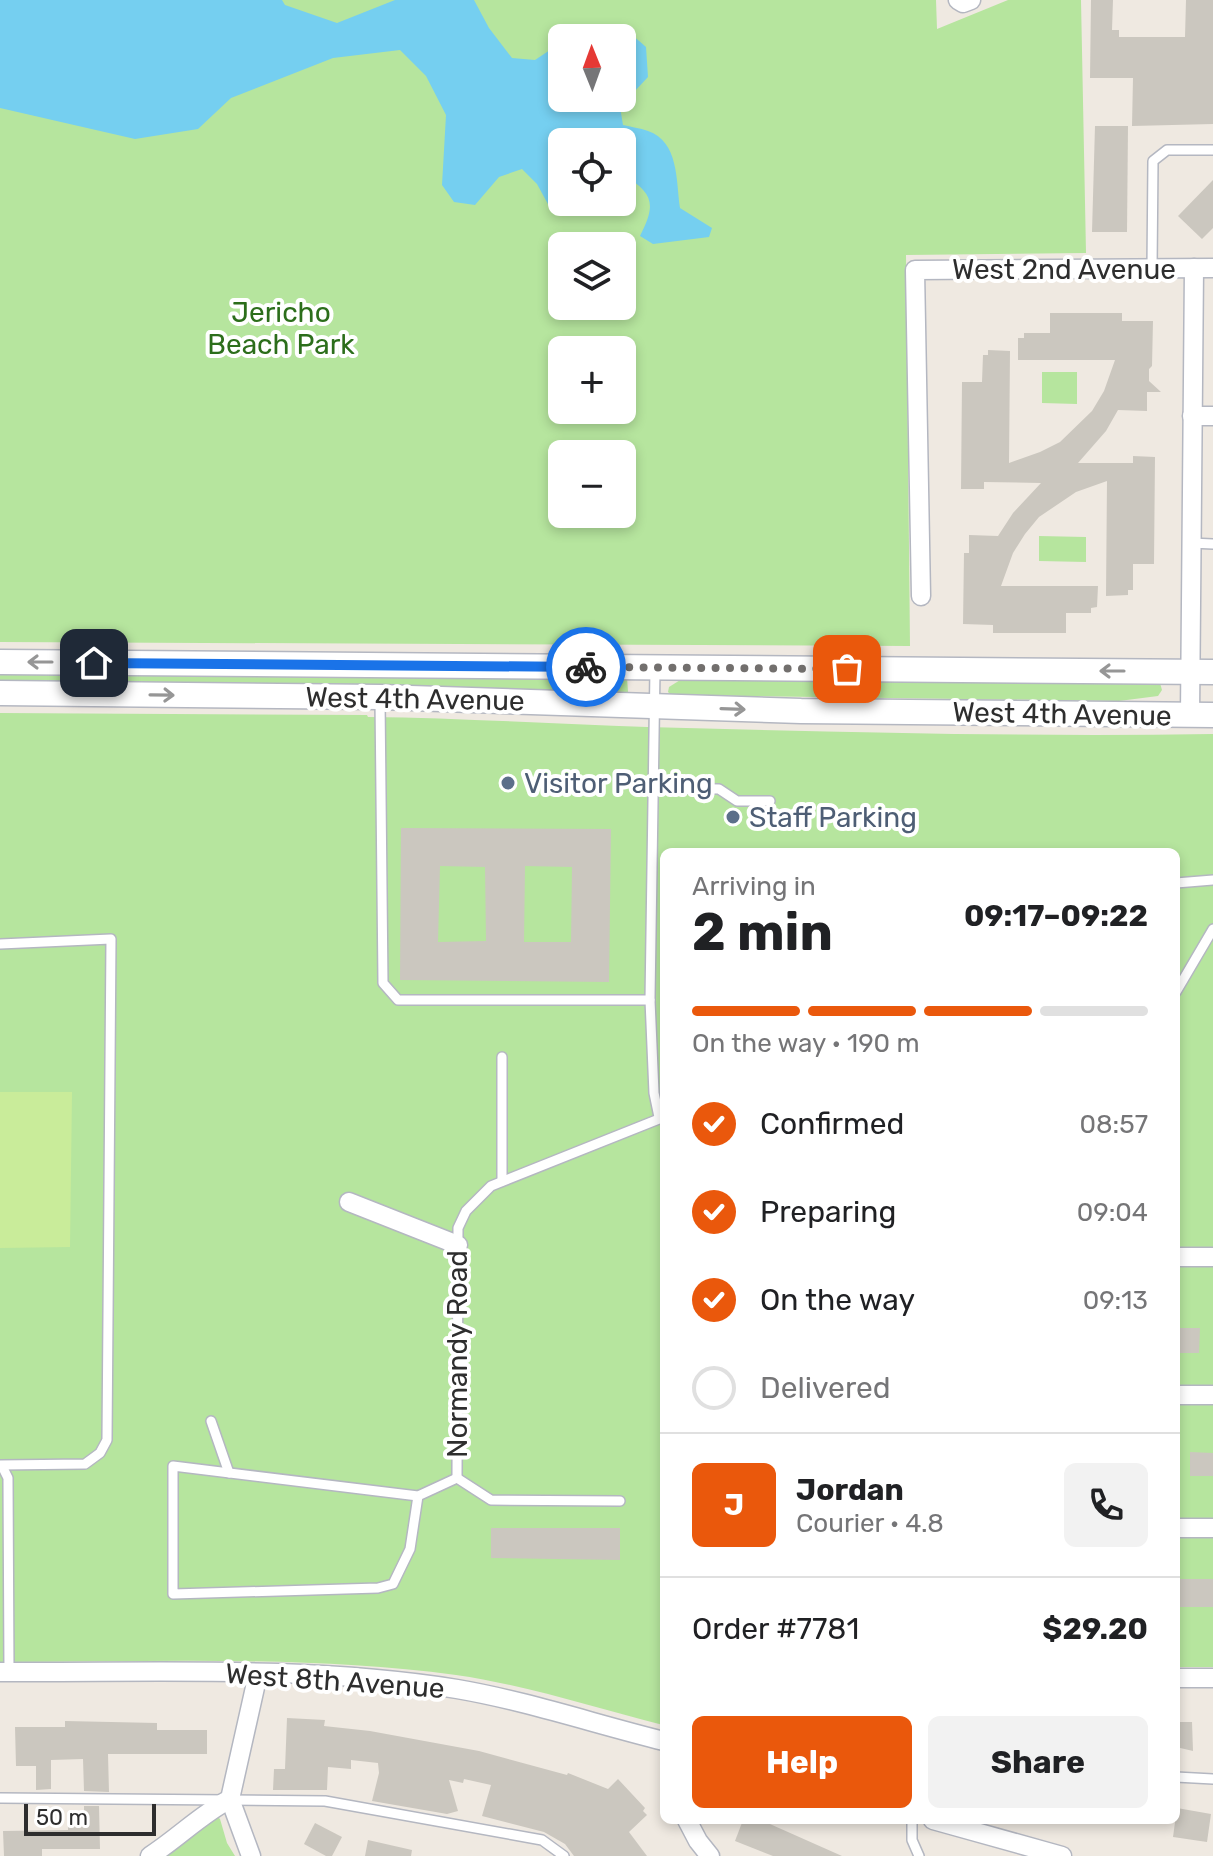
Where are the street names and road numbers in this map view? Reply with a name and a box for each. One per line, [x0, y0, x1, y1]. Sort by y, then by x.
street label: West 2nd Avenue [952, 253, 1176, 286]
street label: West 4th Avenue [305, 681, 525, 717]
street label: West 4th Avenue [952, 696, 1172, 732]
street label: Normandy Road [441, 1250, 474, 1458]
street label: West 8th Avenue [224, 1657, 446, 1705]

